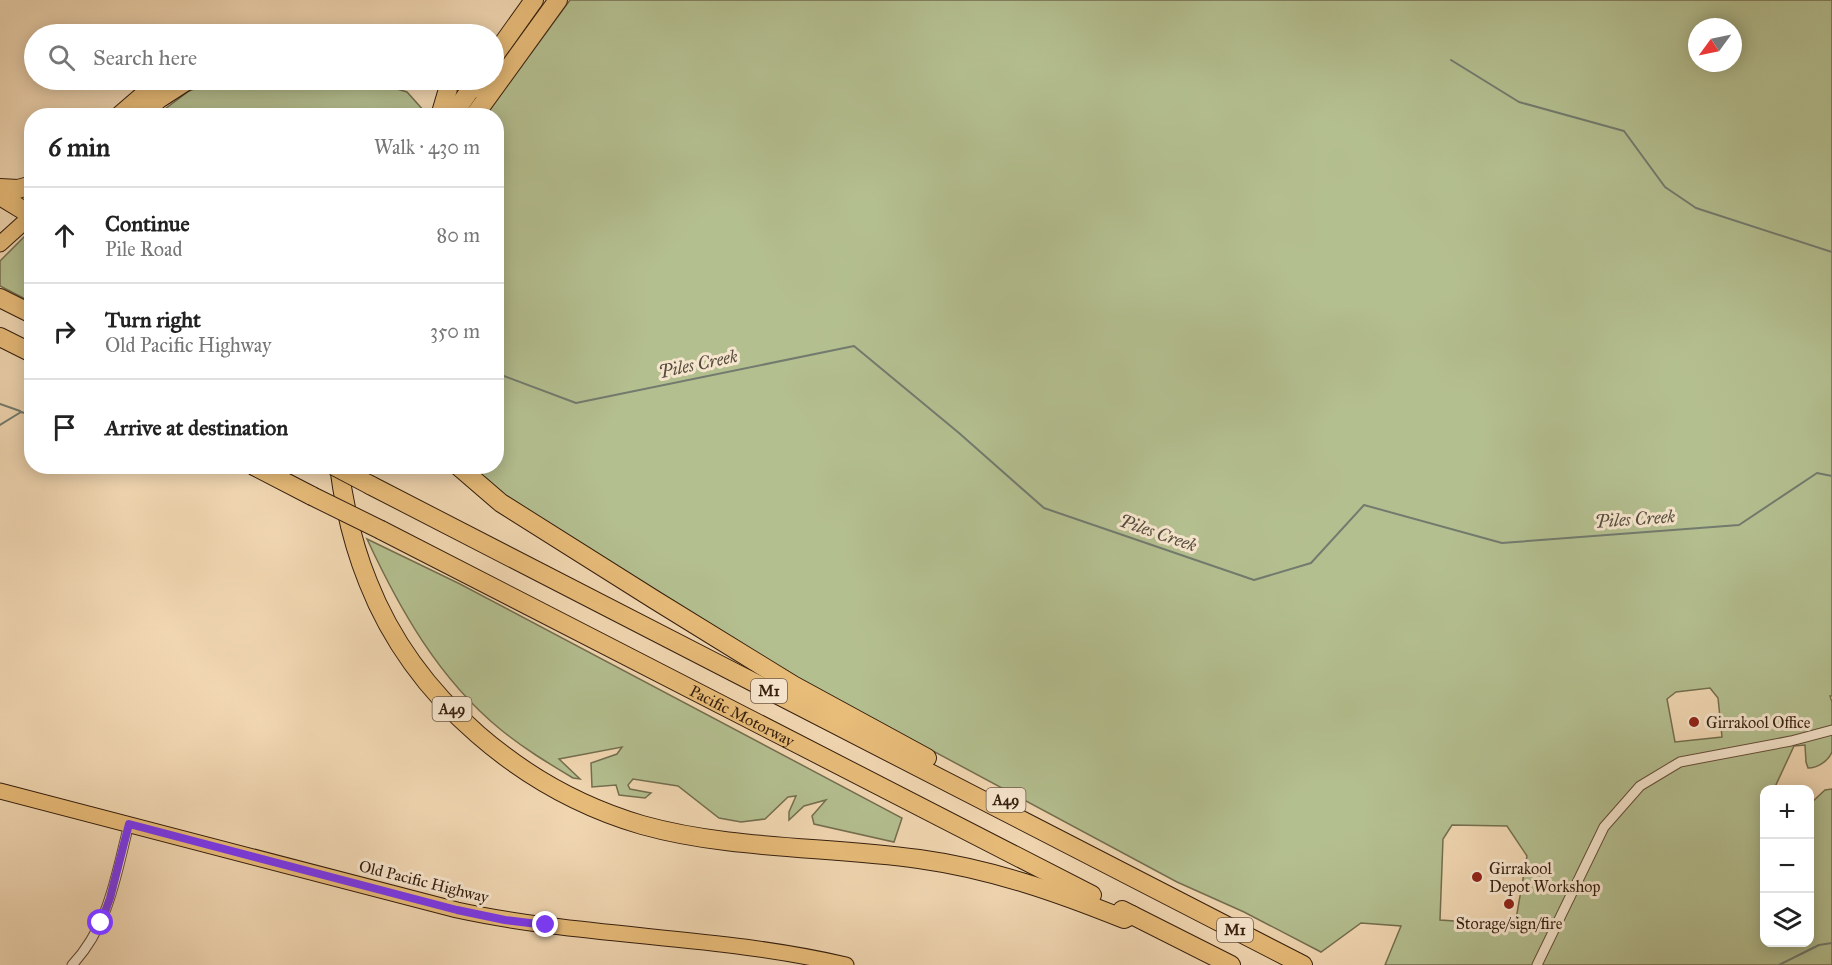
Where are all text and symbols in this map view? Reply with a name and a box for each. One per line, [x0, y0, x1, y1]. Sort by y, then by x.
north arrow [1688, 18, 1742, 72]
search box [24, 24, 504, 90]
icon: search [45, 41, 78, 74]
text: Search here [93, 44, 197, 71]
text: 6 min [48, 131, 110, 163]
text: Walk · 430 m [374, 135, 480, 159]
text: Continue [105, 210, 190, 237]
icon: ahead [48, 219, 81, 252]
text: 80 m [437, 223, 480, 247]
text: Pile Road [105, 237, 183, 261]
text: Turn right [105, 306, 201, 333]
icon: right [48, 315, 81, 348]
text: 350 m [430, 319, 480, 343]
text: Old Pacific Highway [105, 333, 271, 357]
water label: Piles Creek [656, 345, 740, 383]
icon: arrive [48, 411, 81, 444]
text: Arrive at destination [105, 414, 288, 441]
water label: Piles Creek [1594, 505, 1676, 533]
water label: Piles Creek [1116, 510, 1200, 556]
road number: M1 [751, 679, 787, 703]
street label: Pacific Motorway [686, 681, 798, 751]
road number: A49 [432, 697, 472, 721]
place label: Girrakool Office [1706, 713, 1811, 732]
marker: Girrakool Office [1687, 715, 1701, 729]
map controls [1760, 785, 1814, 947]
button: + [1760, 785, 1814, 839]
road number: A49 [986, 788, 1026, 812]
button: − [1760, 839, 1814, 893]
street label: Old Pacific Highway [357, 856, 491, 908]
place label: Girrakool Depot Workshop [1489, 859, 1600, 896]
marker: Girrakool Depot Workshop [1470, 870, 1484, 884]
button: layers [1760, 893, 1814, 947]
marker: Storage/sign/fire [1502, 897, 1516, 911]
route start [87, 909, 113, 935]
route end [532, 911, 558, 937]
place label: Storage/sign/fire [1456, 914, 1563, 934]
road number: M1 [1217, 918, 1253, 942]

